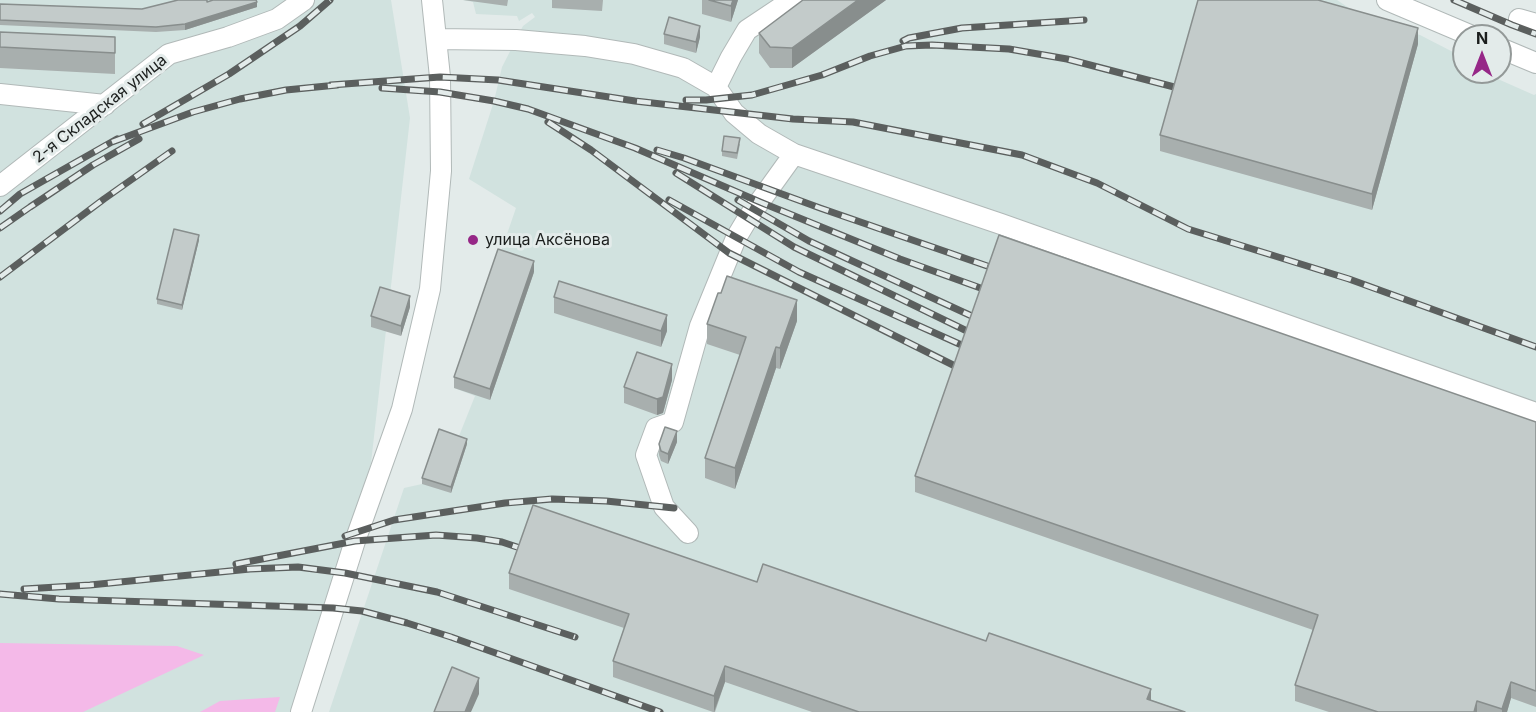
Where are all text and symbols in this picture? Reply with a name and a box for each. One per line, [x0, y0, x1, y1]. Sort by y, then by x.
north arrow [1452, 24, 1512, 84]
text: N [1476, 28, 1488, 48]
street label: 2-я Складская улица [29, 51, 171, 167]
place label: улица Аксёнова [485, 230, 610, 250]
marker: улица Аксёнова [466, 233, 480, 247]

